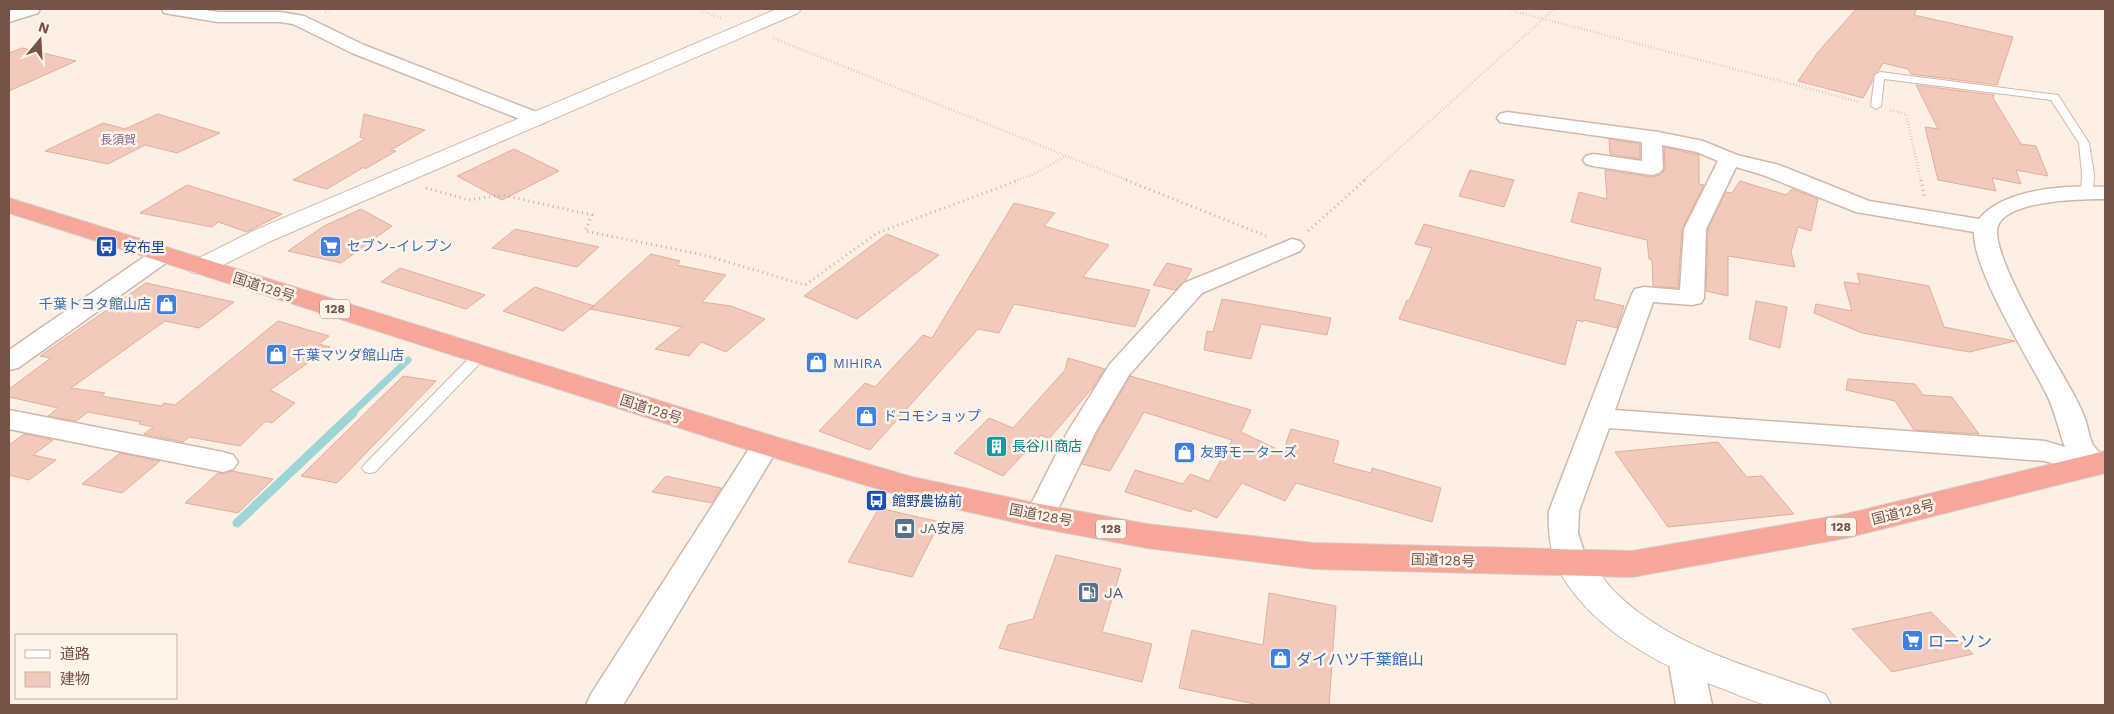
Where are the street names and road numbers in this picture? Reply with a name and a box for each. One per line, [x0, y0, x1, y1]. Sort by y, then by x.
street label: 国道128号 [231, 269, 297, 305]
road number: 128 [320, 300, 350, 318]
street label: 国道128号 [618, 391, 684, 427]
street label: 国道128号 [1870, 496, 1936, 528]
street label: 国道128号 [1008, 501, 1074, 529]
road number: 128 [1826, 518, 1856, 536]
road number: 128 [1096, 520, 1126, 538]
street label: 国道128号 [1411, 551, 1475, 569]

